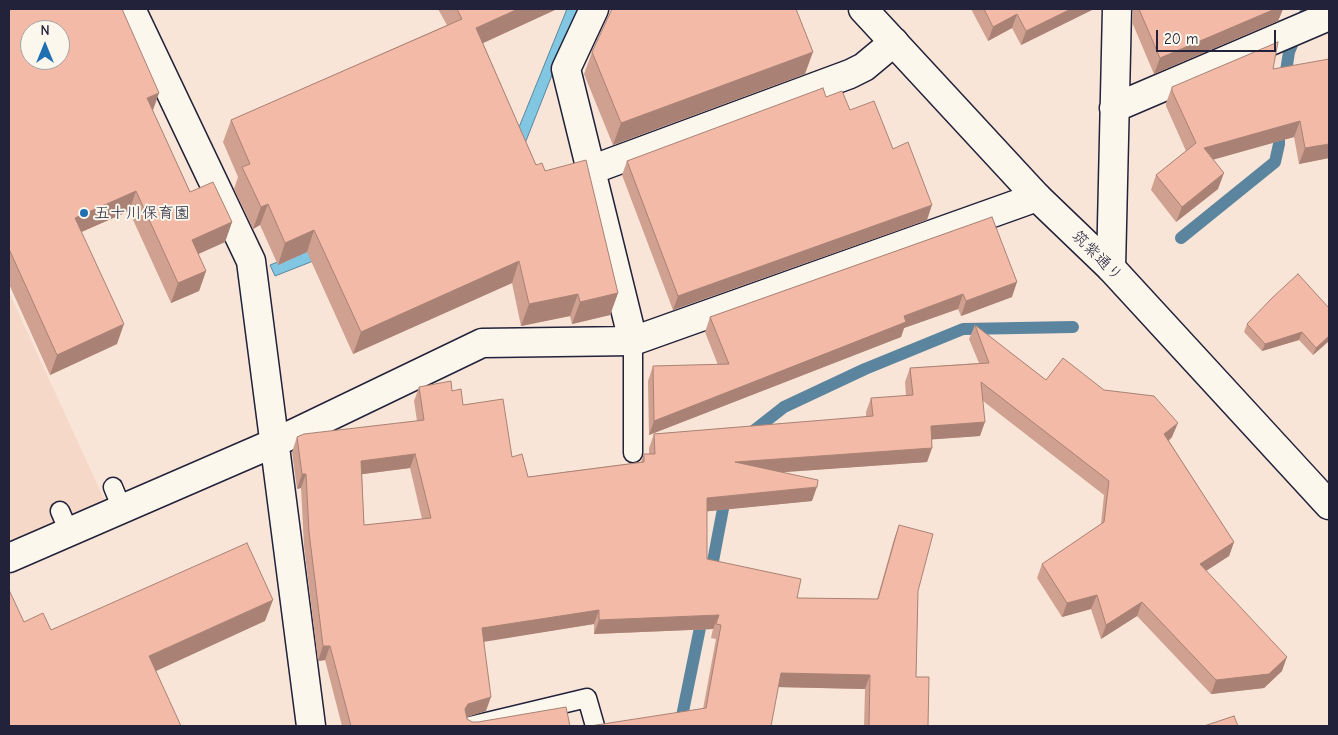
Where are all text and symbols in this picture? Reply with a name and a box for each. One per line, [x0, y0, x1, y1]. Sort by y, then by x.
north arrow [20, 20, 70, 70]
scale bar [1158, 20, 1278, 52]
text: N [40, 22, 50, 39]
text: 20 m [1164, 30, 1198, 48]
place label: 五十川保育園 [94, 203, 190, 223]
marker: 五十川保育園 [78, 207, 90, 219]
street label: 筑紫通り [1068, 227, 1126, 285]

